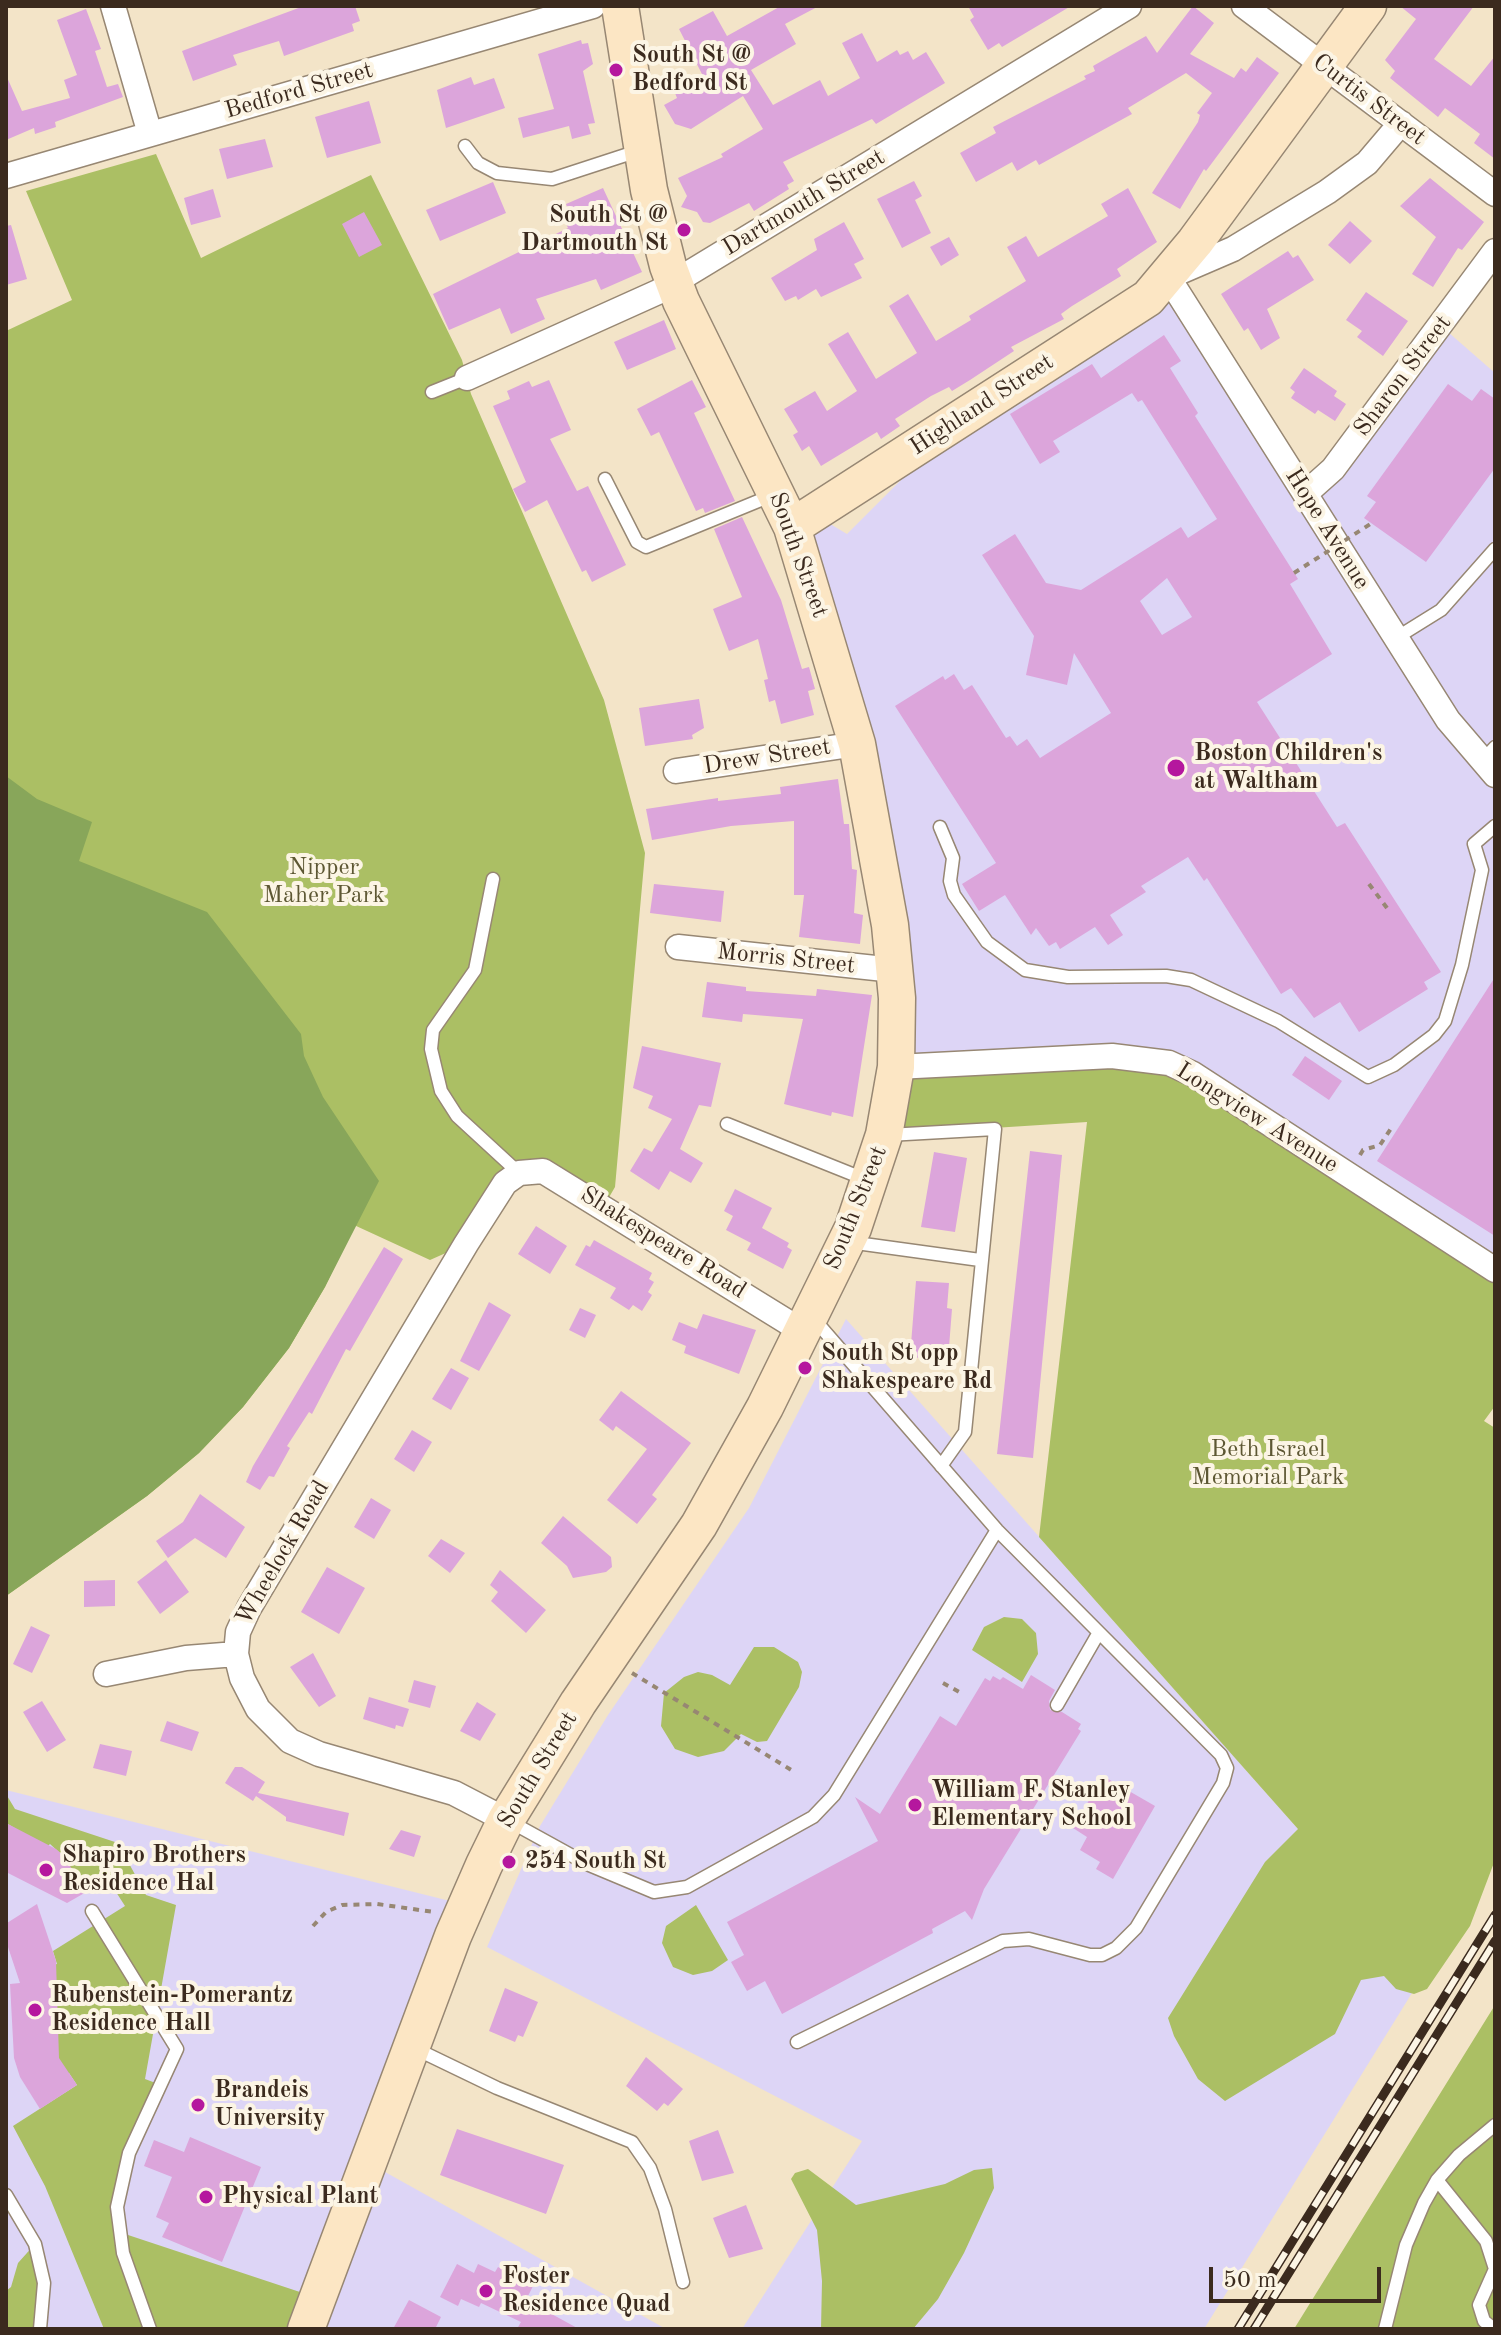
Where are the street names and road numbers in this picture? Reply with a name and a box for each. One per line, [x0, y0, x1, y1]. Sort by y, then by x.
street label: Curtis Street [1307, 48, 1431, 152]
street label: Bedford Street [222, 56, 376, 126]
street label: Dartmouth Street [718, 143, 890, 263]
street label: Sharon Street [1348, 310, 1458, 442]
street label: Highland Street [905, 348, 1059, 462]
street label: Hope Avenue [1278, 463, 1376, 595]
street label: South Street [762, 488, 834, 622]
street label: Drew Street [701, 733, 833, 781]
street label: Morris Street [715, 937, 857, 981]
street label: Longview Avenue [1171, 1057, 1343, 1179]
street label: South Street [818, 1142, 894, 1274]
street label: Shakespeare Road [575, 1180, 751, 1306]
street label: Wheelock Road [230, 1476, 336, 1630]
street label: South Street [492, 1706, 584, 1834]

